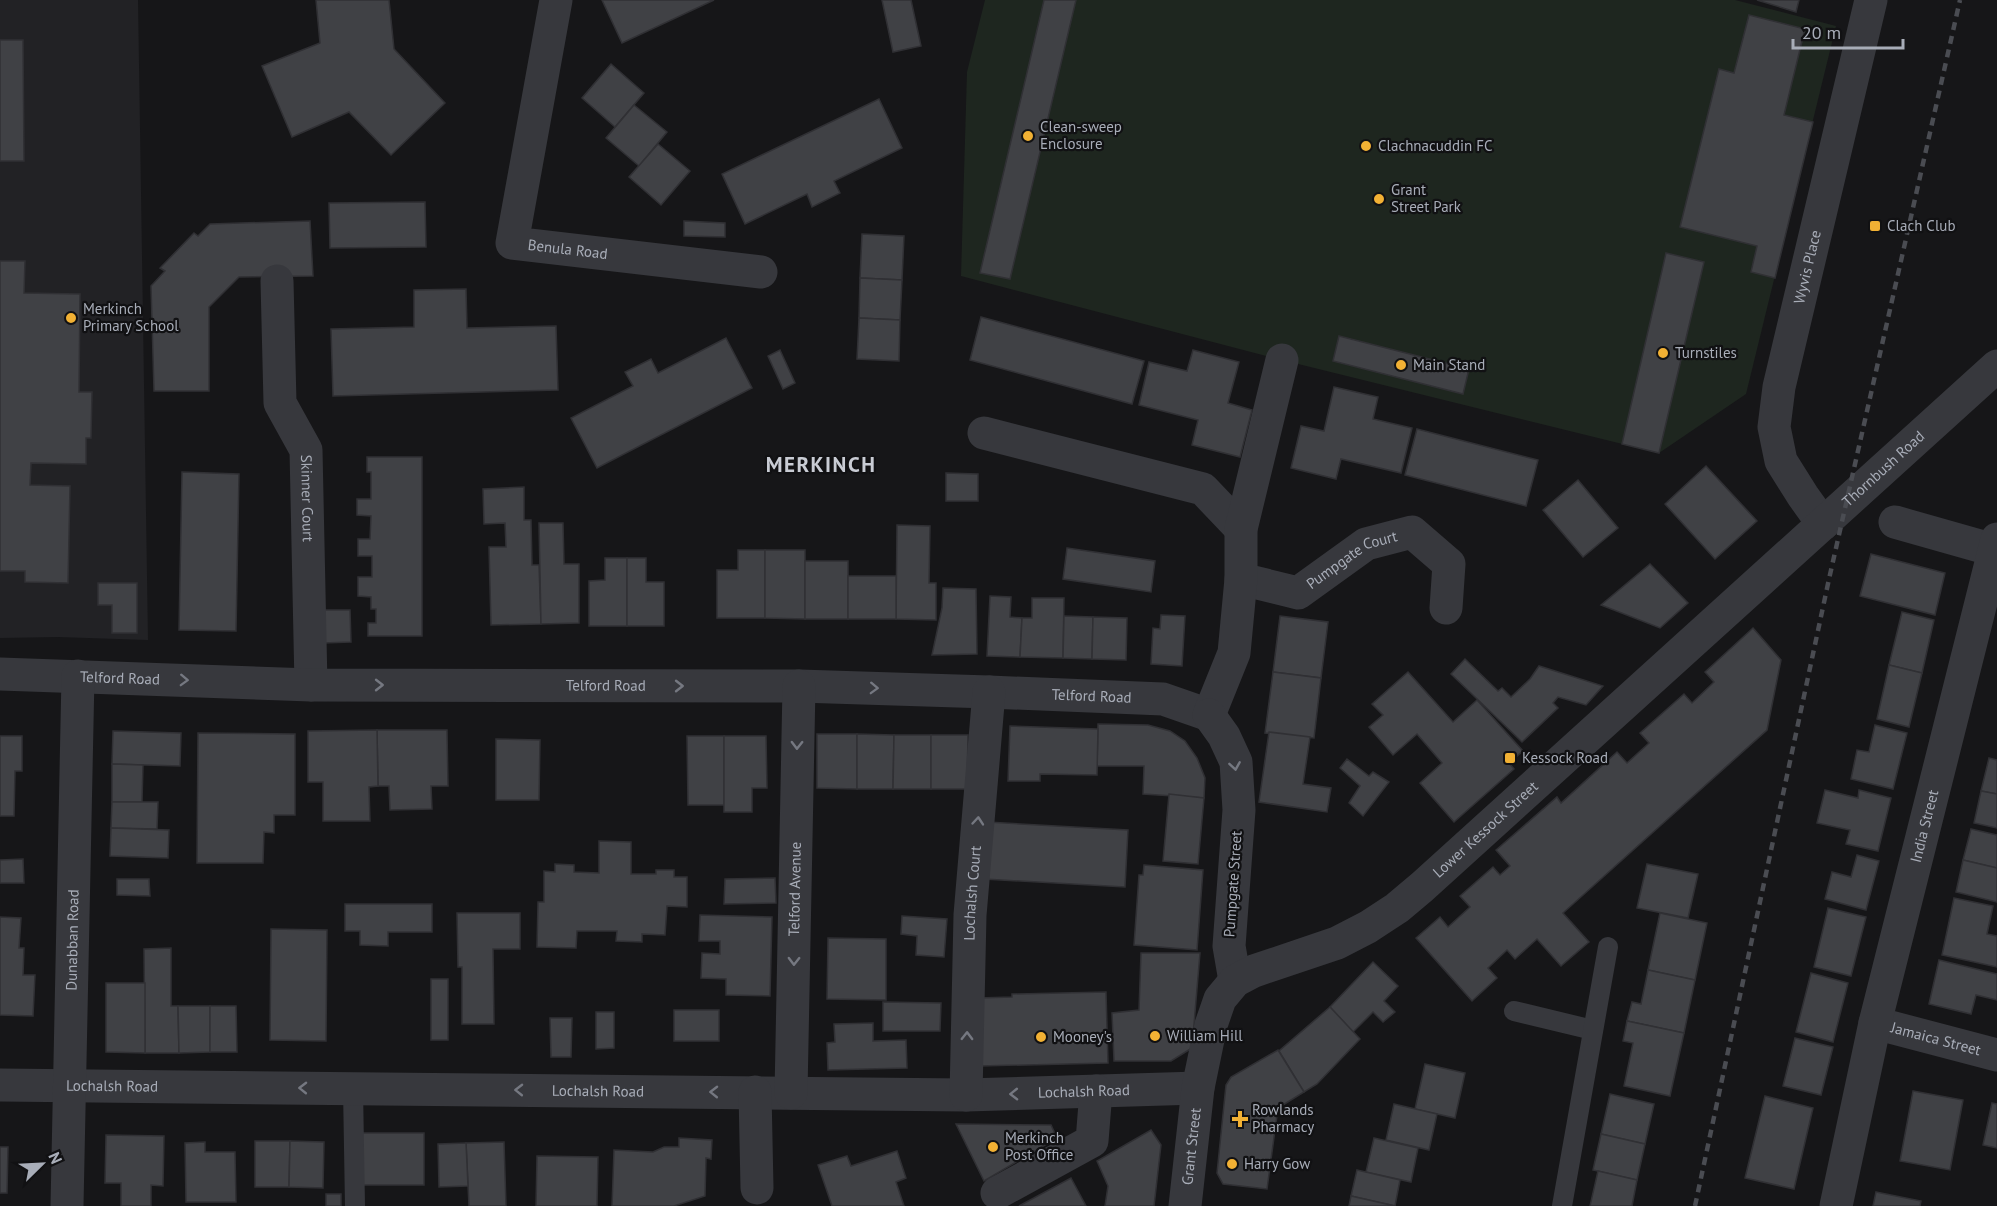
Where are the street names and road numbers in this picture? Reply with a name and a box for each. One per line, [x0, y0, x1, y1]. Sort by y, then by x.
street label: Wyvis Place [1789, 228, 1825, 306]
street label: Benula Road [527, 235, 609, 263]
street label: Thornbush Road [1838, 426, 1928, 511]
street label: Skinner Court [297, 454, 318, 542]
street label: Pumpgate Court [1302, 526, 1399, 593]
street label: Telford Road [80, 667, 160, 689]
street label: Telford Road [566, 676, 646, 695]
street label: Telford Road [1051, 685, 1132, 707]
street label: Lower Kessock Street [1429, 777, 1542, 881]
street label: India Street [1906, 788, 1942, 865]
street label: Pumpgate Street [1219, 830, 1246, 938]
street label: Telford Avenue [784, 841, 805, 937]
street label: Lochalsh Court [959, 845, 985, 941]
street label: Dunabban Road [61, 889, 83, 991]
street label: Jamaica Street [1888, 1017, 1983, 1059]
street label: Lochalsh Road [66, 1076, 158, 1096]
street label: Lochalsh Road [1038, 1080, 1130, 1102]
street label: Lochalsh Road [552, 1081, 644, 1101]
street label: Grant Street [1177, 1107, 1205, 1186]

